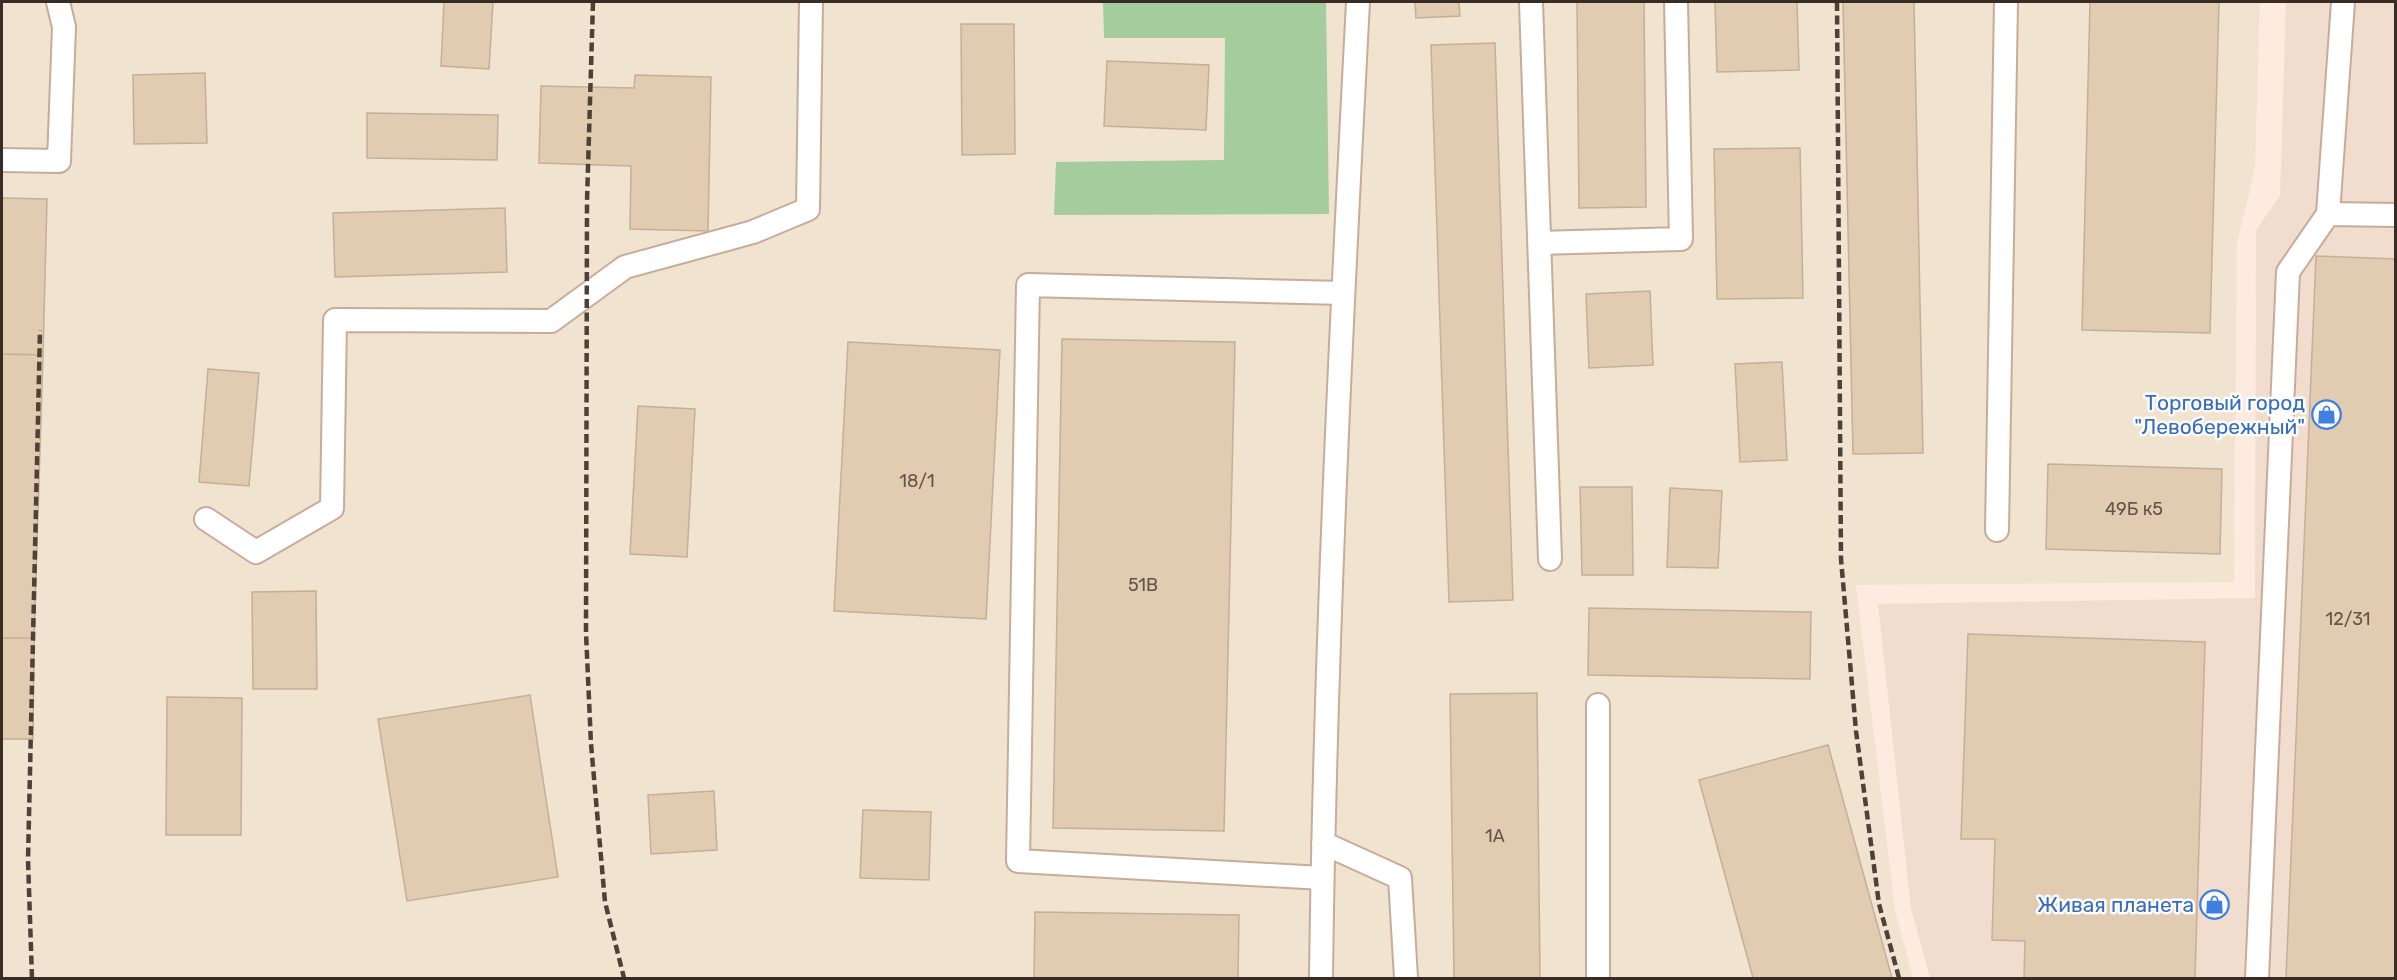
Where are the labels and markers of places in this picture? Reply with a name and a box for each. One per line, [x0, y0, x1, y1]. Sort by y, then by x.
place label: Торговый город "Левобережный" [2134, 390, 2305, 439]
shop icon: Торговый город "Левобережный" [2310, 398, 2342, 430]
shop icon: Живая планета [2199, 888, 2231, 920]
place label: Живая планета [2037, 892, 2194, 917]

